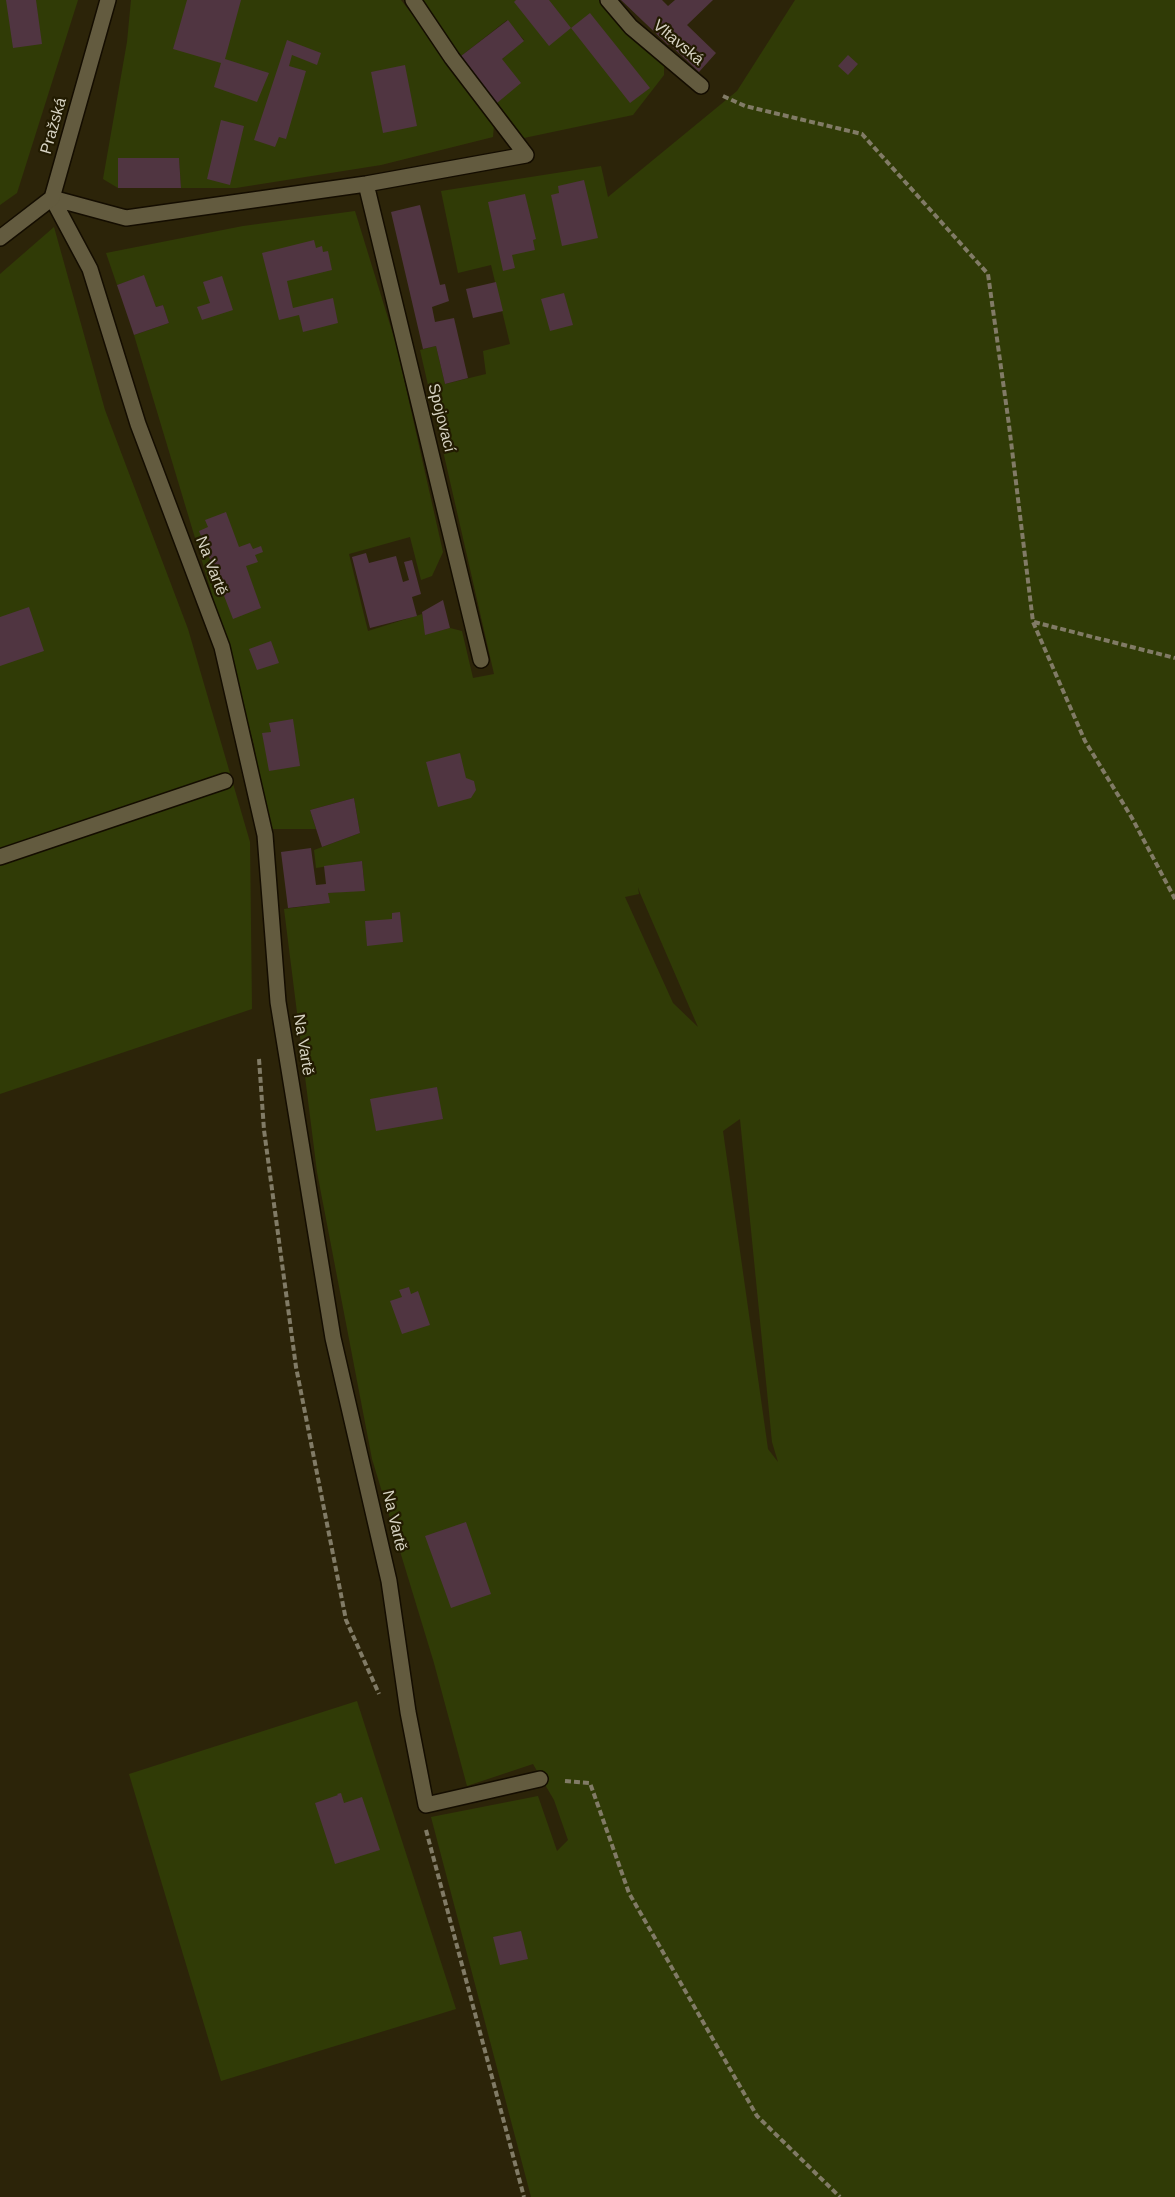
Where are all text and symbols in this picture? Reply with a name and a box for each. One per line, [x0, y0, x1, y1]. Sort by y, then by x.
street label: Vltavská [649, 16, 707, 70]
street label: Pražská [37, 96, 71, 156]
street label: Spojovací [423, 382, 459, 454]
street label: Na Vartě [191, 534, 231, 598]
street label: Na Vartě [289, 1013, 317, 1077]
street label: Na Vartě [378, 1489, 410, 1553]

